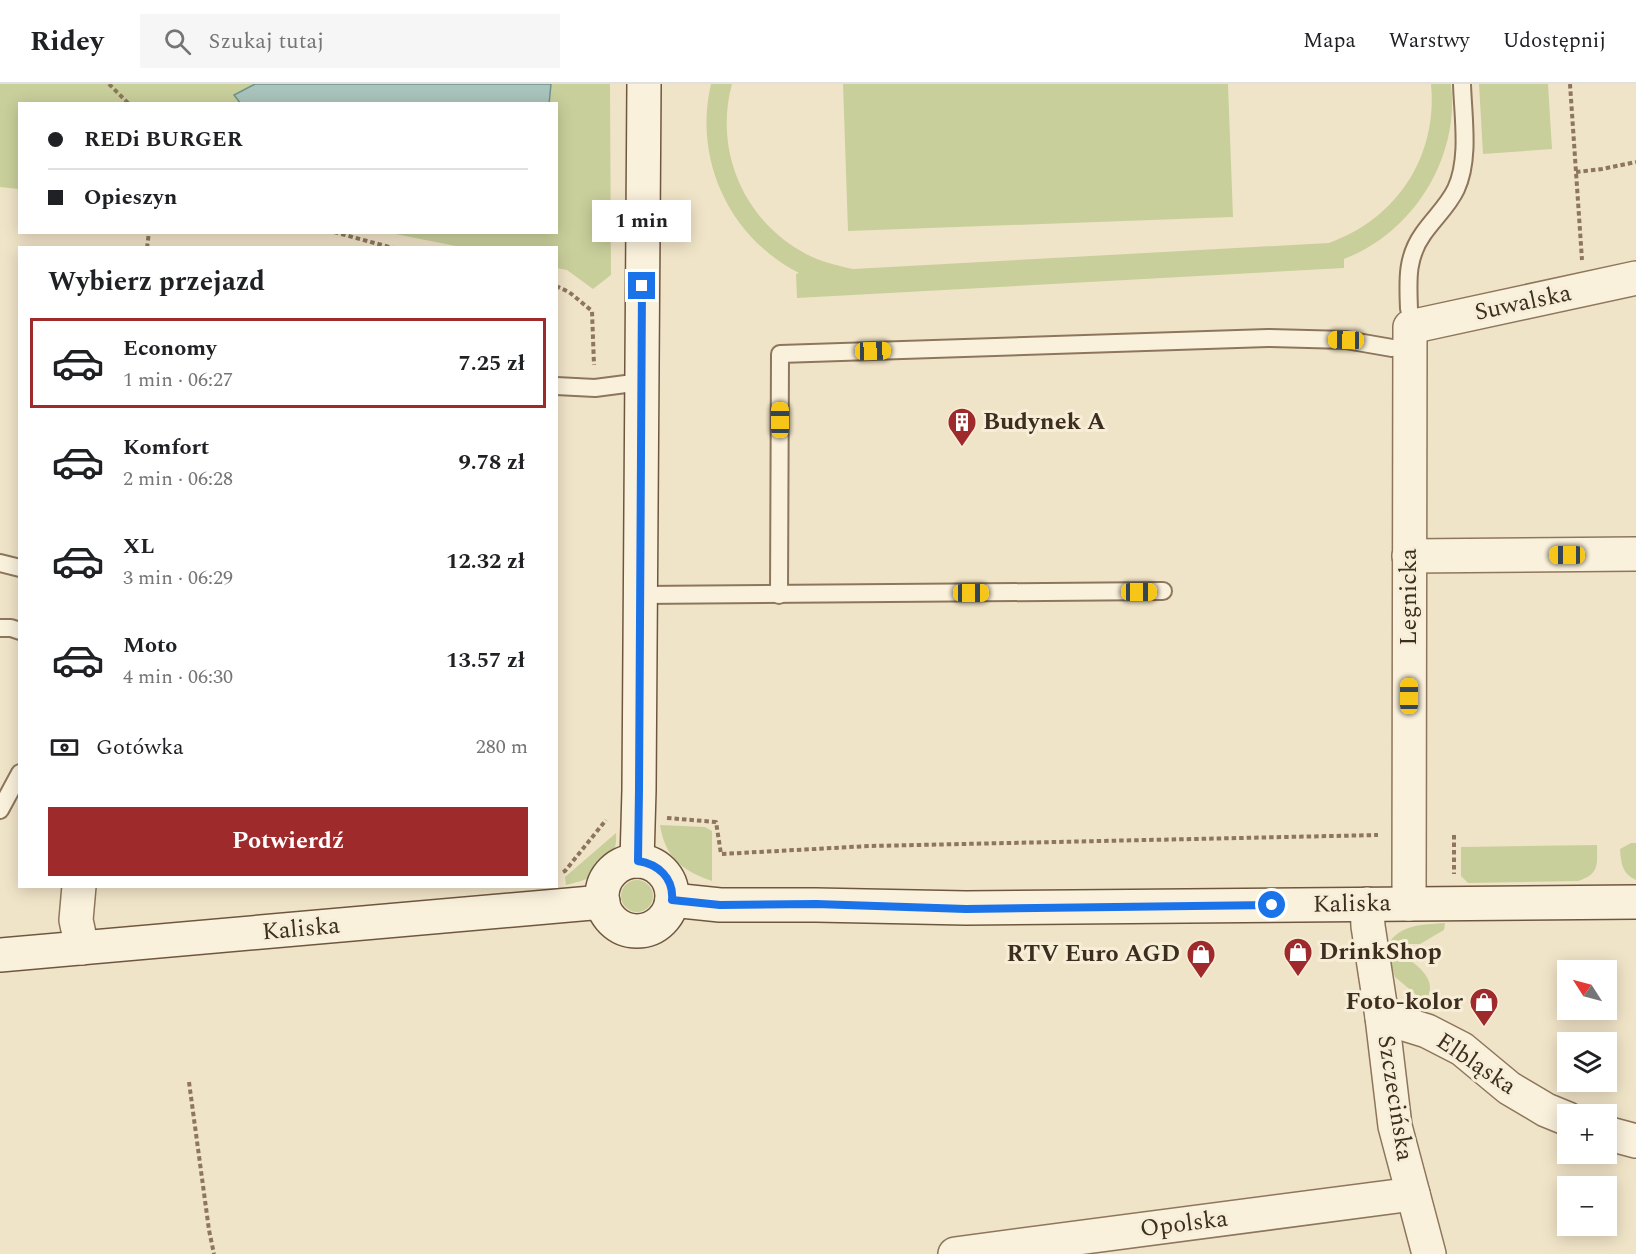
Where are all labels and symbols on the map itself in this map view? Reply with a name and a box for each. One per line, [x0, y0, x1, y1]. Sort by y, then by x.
callout: 1 min [592, 199, 692, 241]
route end [628, 272, 655, 299]
street label: Suwalska [1471, 275, 1575, 331]
car [1328, 331, 1364, 349]
car [855, 341, 891, 361]
car [771, 402, 789, 438]
place label: Budynek A [983, 404, 1106, 440]
building icon: Budynek A [946, 406, 978, 448]
car [1549, 546, 1585, 564]
street label: Legnicka [1391, 548, 1427, 646]
car [1121, 583, 1157, 601]
car [953, 584, 989, 602]
car [1400, 678, 1418, 714]
street label: Kaliska [1313, 885, 1392, 923]
route start [1258, 891, 1285, 918]
street label: Kaliska [261, 908, 342, 950]
place label: DrinkShop [1319, 934, 1442, 970]
place label: RTV Euro AGD [1006, 936, 1180, 972]
shop icon: DrinkShop [1282, 936, 1314, 978]
shop icon: RTV Euro AGD [1185, 938, 1217, 980]
north arrow [1557, 960, 1617, 1020]
place label: Foto-kolor [1345, 984, 1464, 1020]
shop icon: Foto-kolor [1468, 986, 1500, 1028]
street label: Elbląska [1429, 1024, 1524, 1104]
street label: Szczecińska [1367, 1033, 1423, 1164]
street label: Opolska [1138, 1201, 1230, 1247]

